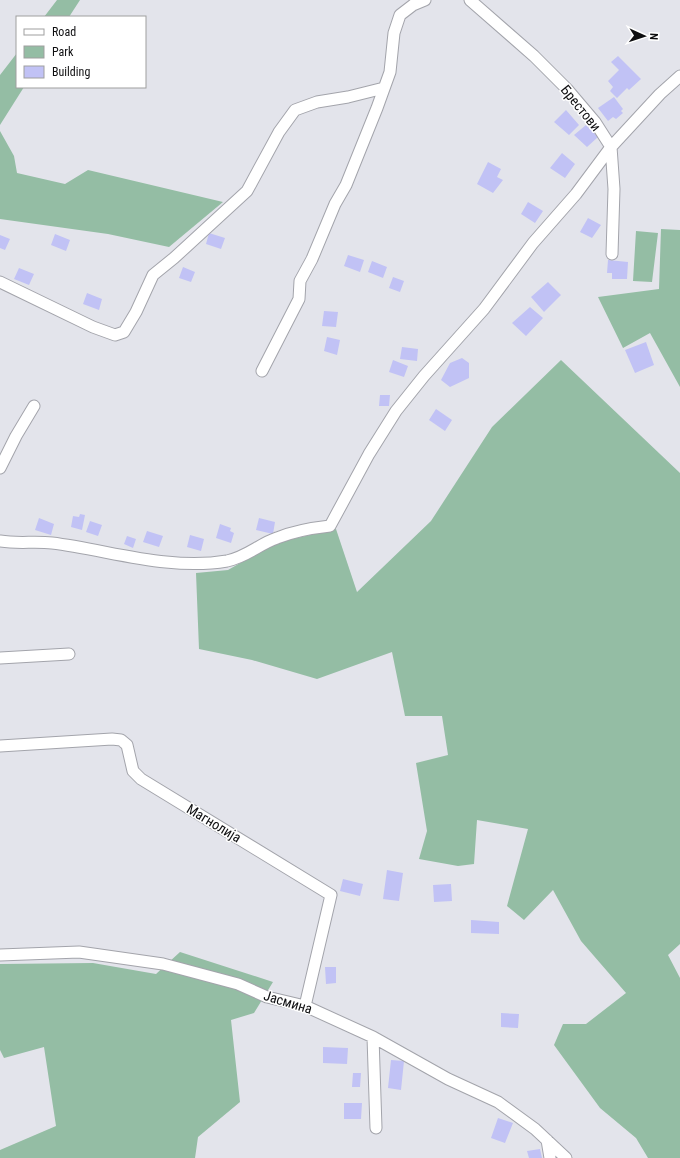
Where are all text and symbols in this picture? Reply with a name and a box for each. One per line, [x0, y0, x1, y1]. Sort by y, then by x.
legend [16, 16, 146, 88]
north arrow [624, 16, 664, 56]
text: Road [52, 25, 76, 39]
text: N [647, 33, 660, 40]
text: Park [52, 45, 74, 59]
text: Building [52, 65, 90, 79]
street label: Брестови [558, 82, 604, 134]
street label: Магнолија [184, 801, 244, 845]
street label: Јасмина [262, 987, 314, 1017]

